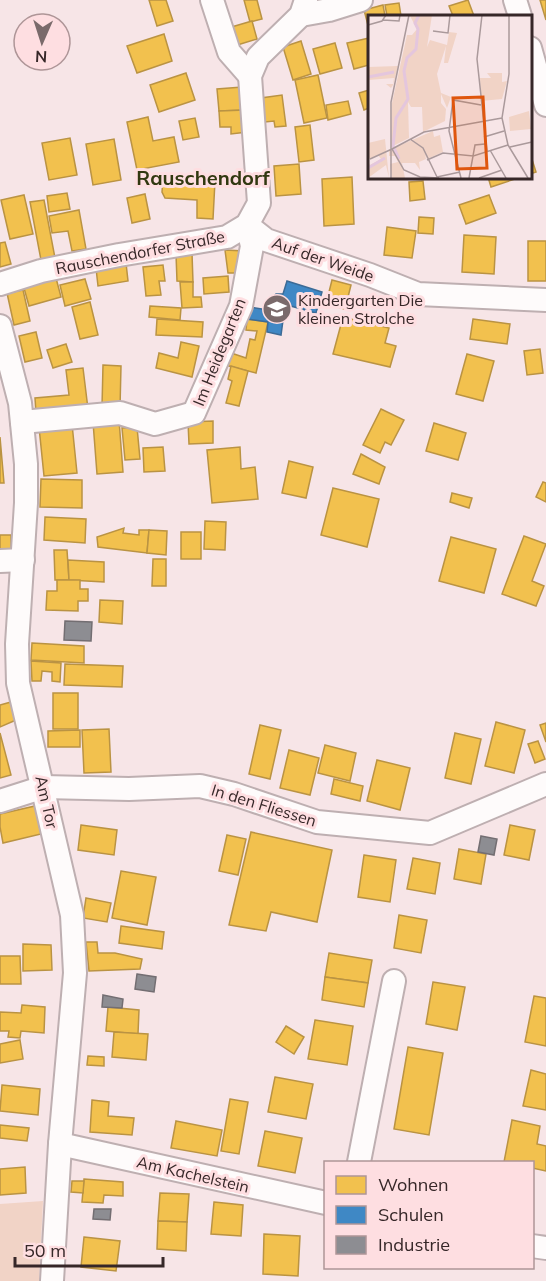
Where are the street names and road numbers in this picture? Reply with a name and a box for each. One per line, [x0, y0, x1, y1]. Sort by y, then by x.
street label: Rauschendorfer Straße [54, 226, 226, 278]
street label: Auf der Weide [269, 232, 377, 286]
street label: Im Heidegarten [188, 295, 250, 409]
street label: Am Tor [31, 774, 63, 830]
street label: In den Fliessen [209, 780, 319, 830]
street label: Am Kachelstein [135, 1151, 251, 1197]

